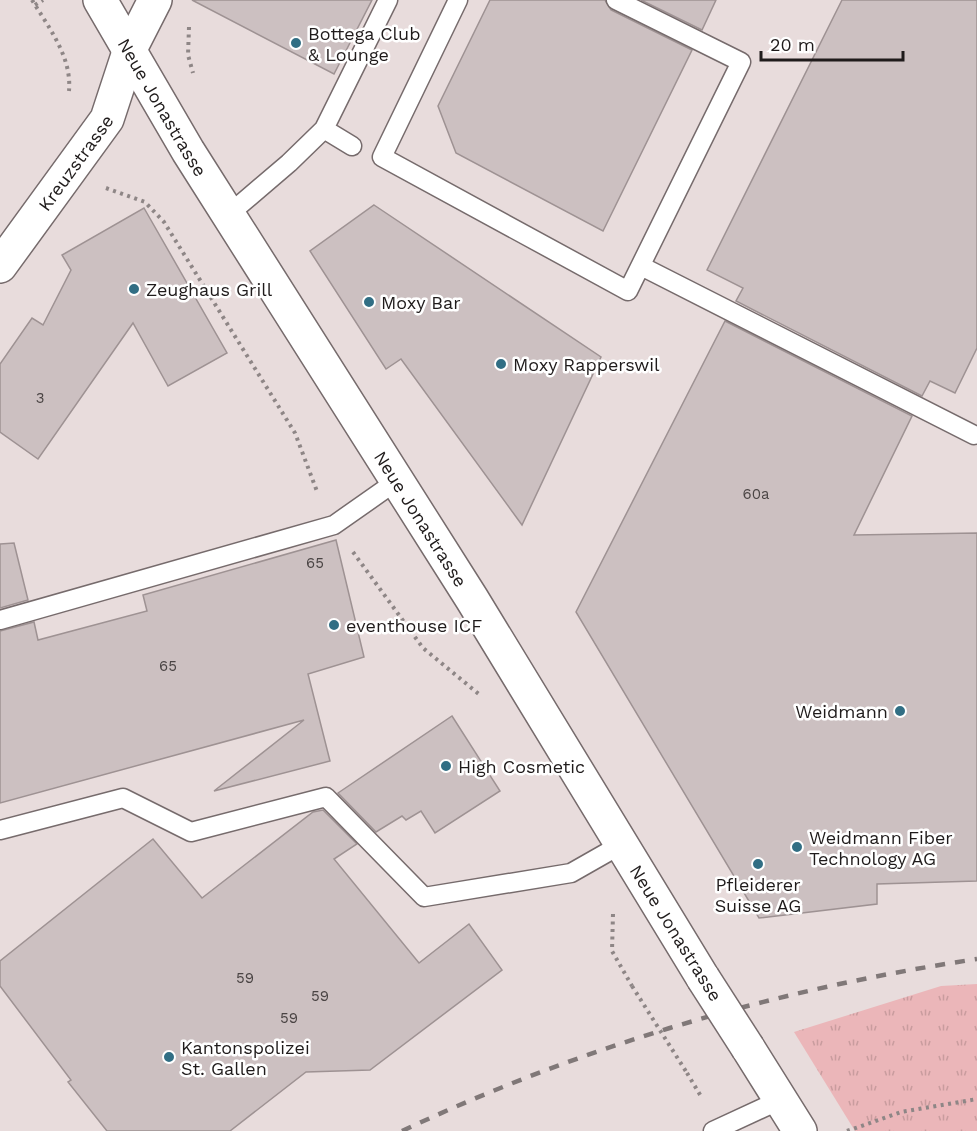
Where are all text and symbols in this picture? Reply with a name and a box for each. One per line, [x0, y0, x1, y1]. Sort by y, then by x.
place label: Bottega Club & Lounge [308, 23, 420, 65]
scale bar [761, 24, 904, 62]
street label: Neue Jonastrasse [114, 34, 212, 180]
text: 20 m [770, 34, 815, 55]
marker: Bottega Club & Lounge [289, 36, 303, 50]
street label: Kreuzstrasse [33, 110, 117, 215]
place label: Zeughaus Grill [146, 279, 273, 300]
marker: Zeughaus Grill [127, 282, 141, 296]
place label: Moxy Bar [381, 292, 461, 313]
marker: Moxy Bar [362, 295, 376, 309]
place label: Moxy Rapperswil [513, 354, 660, 375]
marker: Moxy Rapperswil [494, 357, 508, 371]
house number: 3 [36, 389, 44, 407]
street label: Neue Jonastrasse [370, 447, 472, 590]
house number: 60a [743, 485, 770, 503]
house number: 65 [306, 554, 324, 572]
place label: eventhouse ICF [346, 615, 482, 636]
marker: eventhouse ICF [327, 618, 341, 632]
house number: 65 [159, 657, 177, 675]
place label: Weidmann [795, 701, 888, 722]
marker: Weidmann [893, 704, 907, 718]
place label: High Cosmetic [458, 756, 585, 777]
marker: High Cosmetic [439, 759, 453, 773]
place label: Weidmann Fiber Technology AG [809, 827, 953, 869]
marker: Weidmann Fiber Technology AG [790, 840, 804, 854]
marker: Pfleiderer Suisse AG [751, 857, 765, 871]
street label: Neue Jonastrasse [626, 861, 726, 1005]
place label: Pfleiderer Suisse AG [715, 874, 801, 916]
house number: 59 [236, 969, 254, 987]
house number: 59 [311, 987, 329, 1005]
house number: 59 [280, 1009, 298, 1027]
place label: Kantonspolizei St. Gallen [181, 1037, 310, 1079]
marker: Kantonspolizei St. Gallen [162, 1050, 176, 1064]

